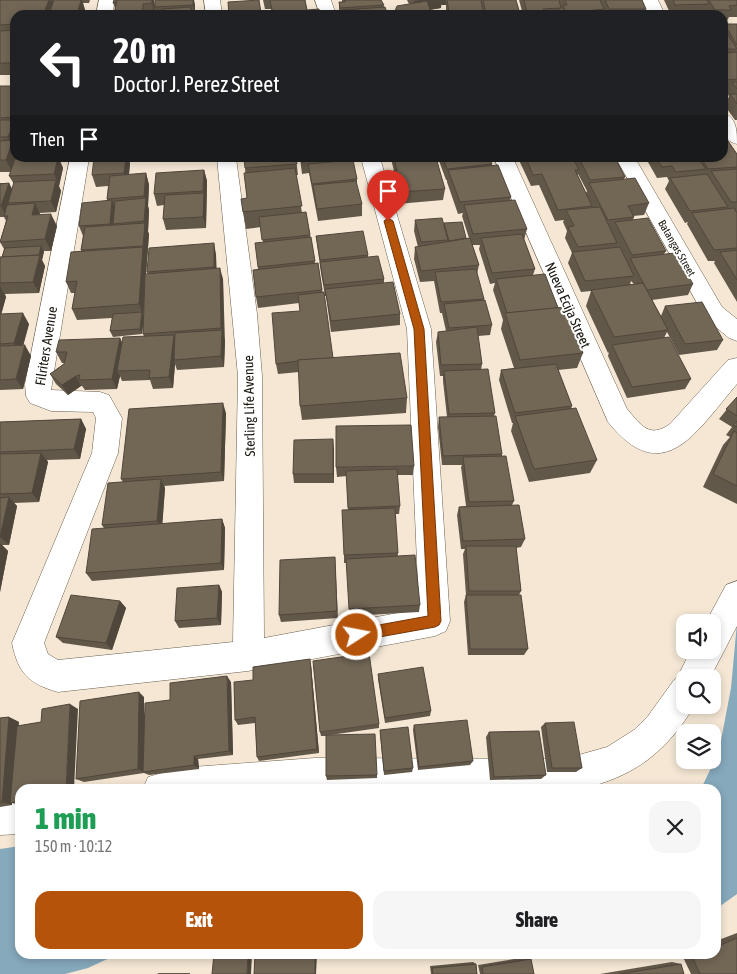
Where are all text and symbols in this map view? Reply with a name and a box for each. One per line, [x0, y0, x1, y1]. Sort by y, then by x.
icon: left [30, 30, 95, 95]
text: 20 m [113, 30, 176, 70]
text: Doctor J. Perez Street [113, 71, 280, 97]
icon: arrive [75, 125, 103, 153]
text: Then [30, 128, 65, 150]
pin [367, 170, 409, 221]
icon: arrive [374, 177, 402, 205]
street label: Batangas Street [656, 218, 698, 278]
street label: Nueva Ecija Street [542, 260, 594, 350]
street label: Filriters Avenue [32, 305, 60, 387]
street label: Sterling Life Avenue [240, 355, 258, 457]
position arrow [330, 608, 382, 660]
map controls [676, 614, 721, 769]
button: sound [676, 614, 721, 659]
button: search [676, 669, 721, 714]
button: layers [676, 724, 721, 769]
text: 1 min [35, 801, 96, 835]
button: close [649, 801, 701, 853]
text: 150 m · 10:12 [35, 837, 112, 855]
button: Exit [35, 891, 363, 949]
button: Share [373, 891, 701, 949]

